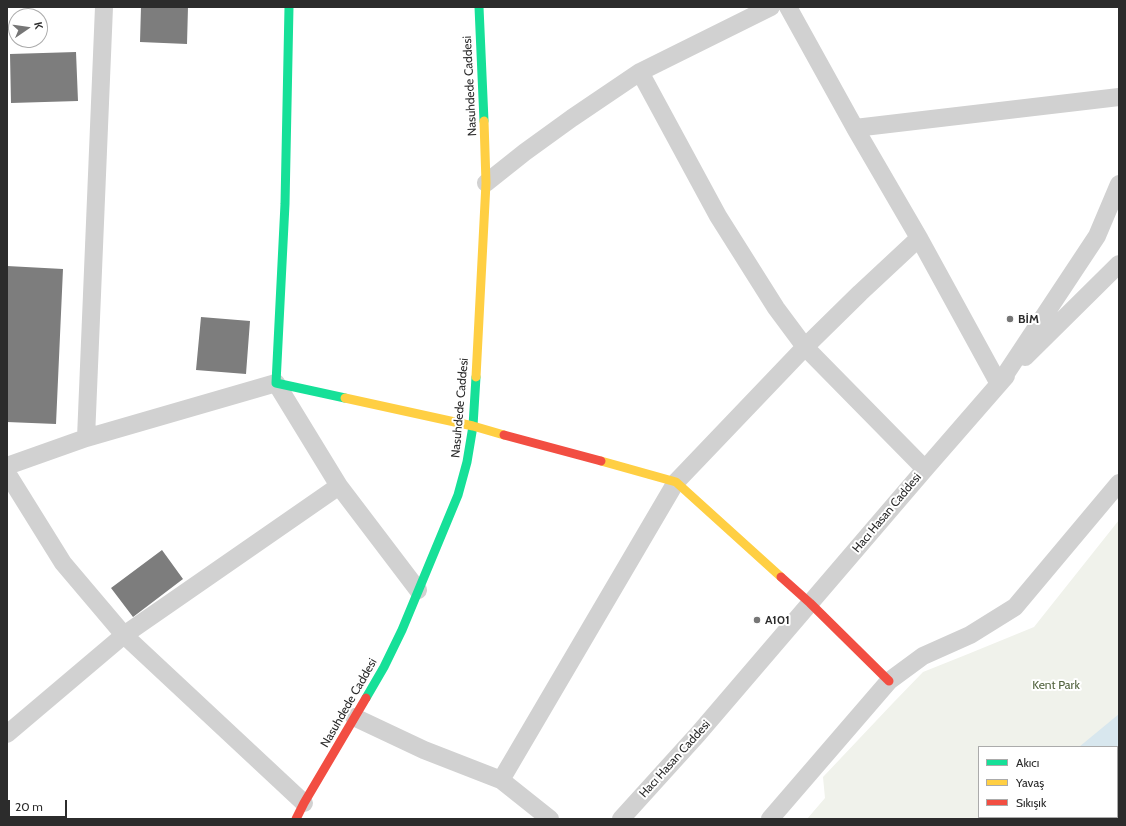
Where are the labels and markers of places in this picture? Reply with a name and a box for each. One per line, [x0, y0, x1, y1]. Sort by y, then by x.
place label: BİM [1018, 312, 1039, 326]
marker: BİM [1005, 314, 1015, 324]
place label: A101 [765, 613, 790, 627]
marker: A101 [752, 615, 762, 625]

